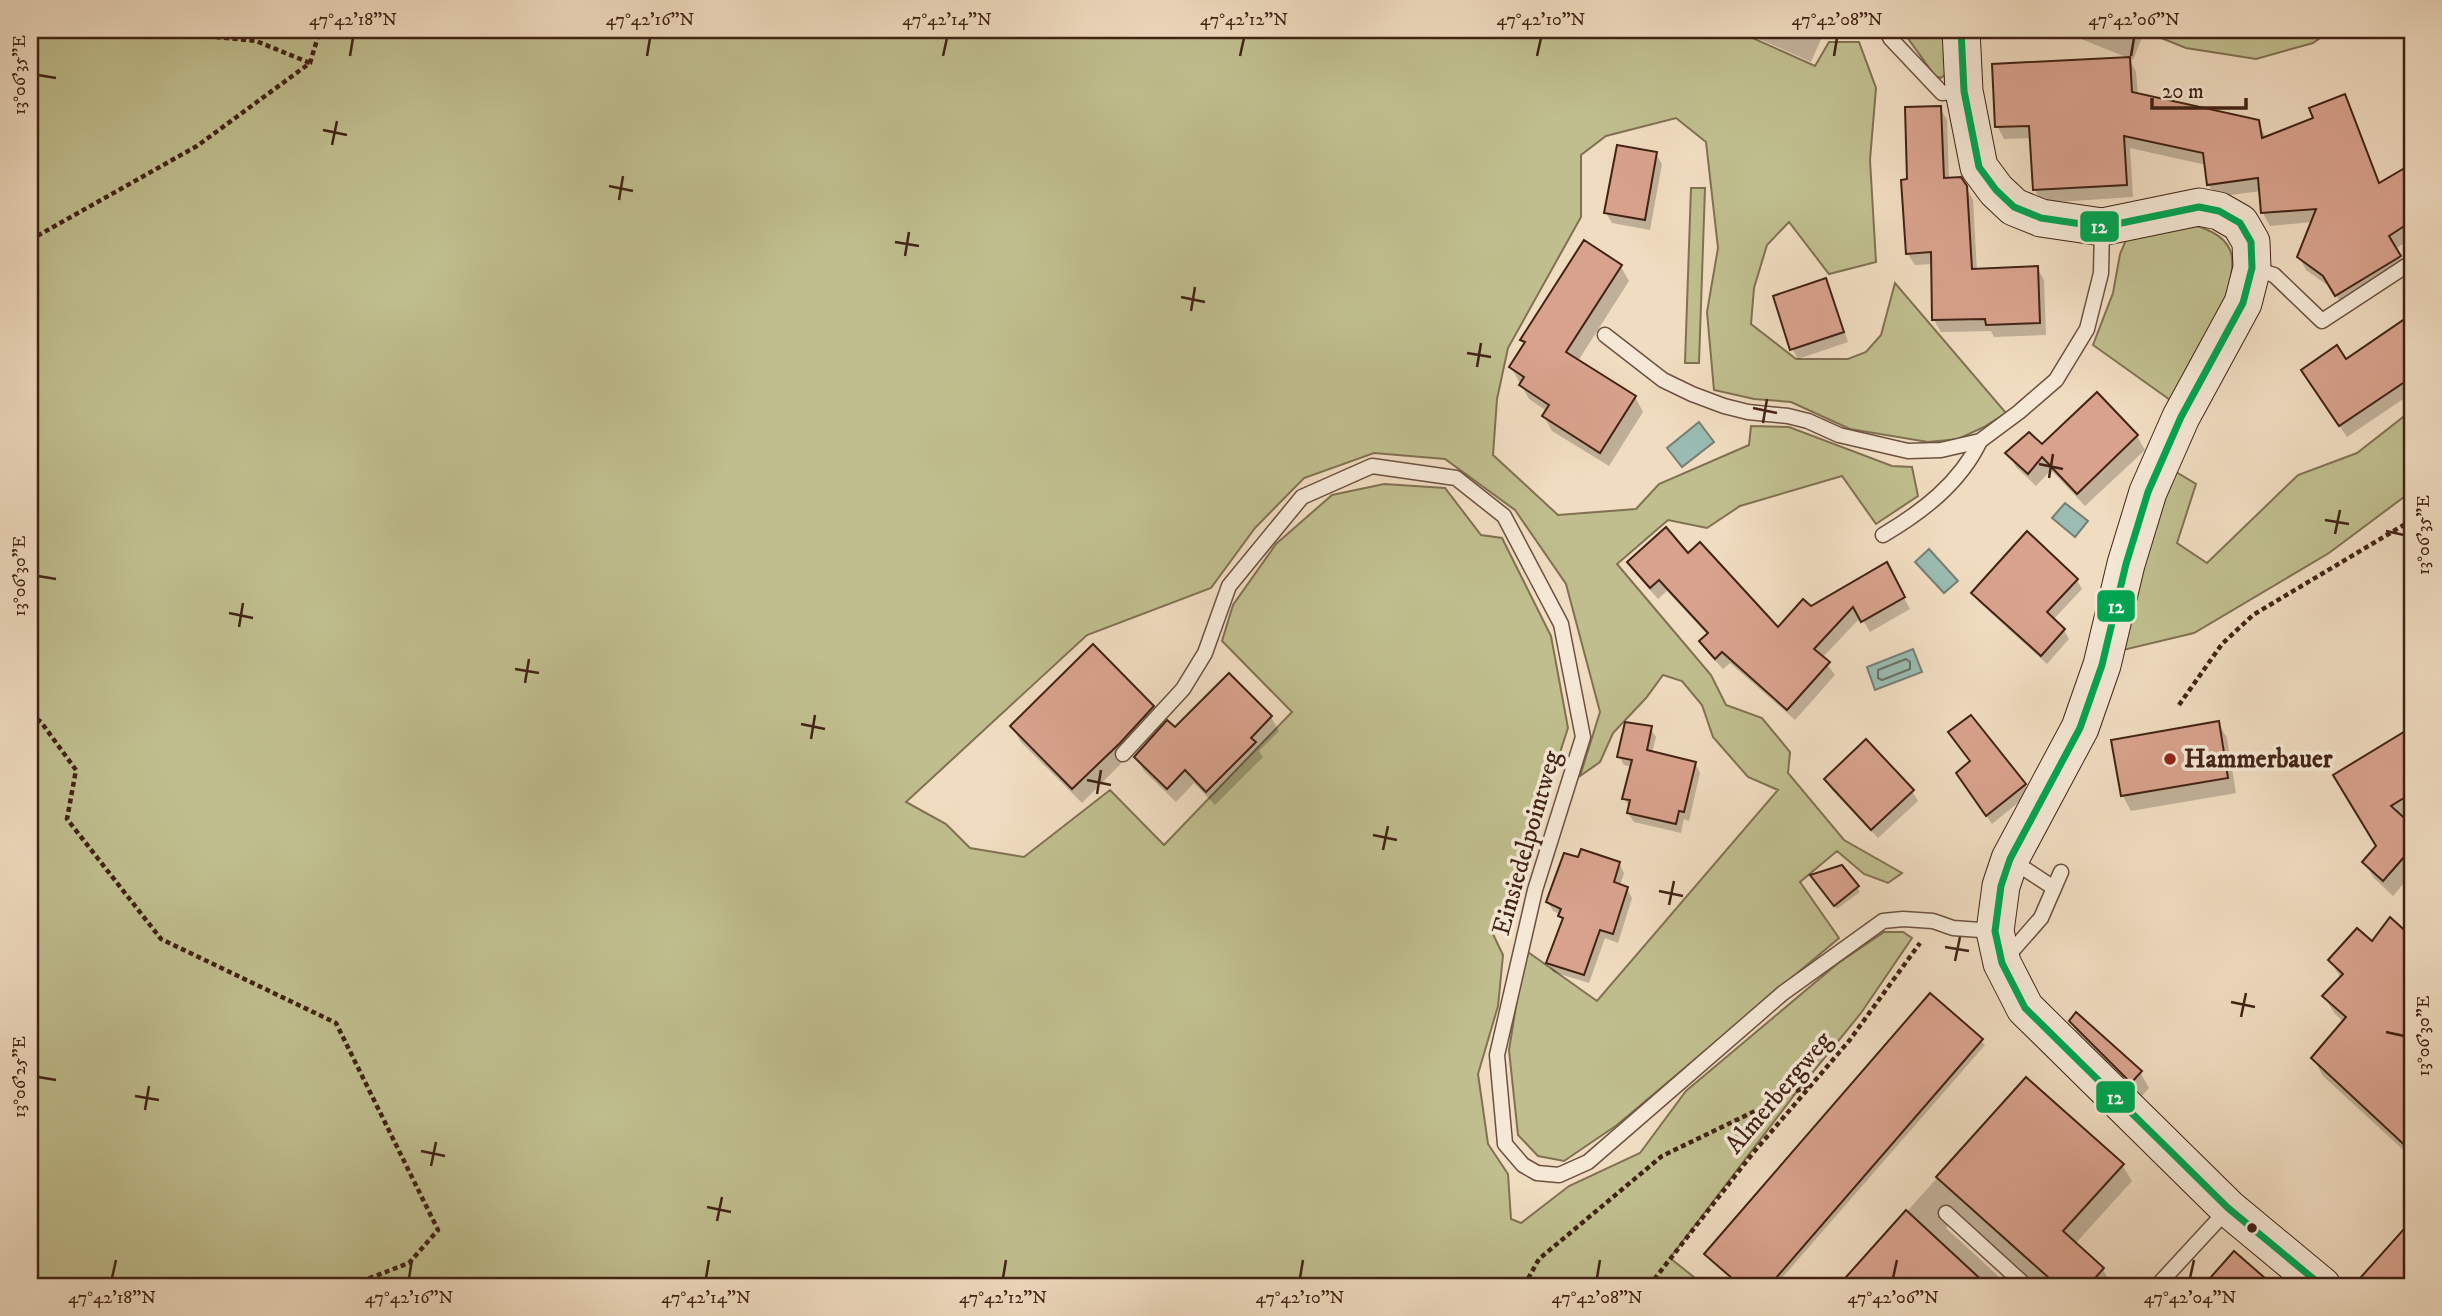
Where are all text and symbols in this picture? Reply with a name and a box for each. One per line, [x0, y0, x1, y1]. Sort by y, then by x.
text: 47°42'18"N [309, 9, 397, 31]
text: 47°42'16"N [606, 9, 694, 31]
text: 47°42'14"N [902, 9, 992, 31]
text: 47°42'12"N [1200, 9, 1288, 31]
text: 47°42'10"N [1497, 9, 1586, 31]
text: 47°42'08"N [1791, 9, 1883, 31]
text: 47°42'06"N [2088, 9, 2180, 31]
text: 13°06'35"E [9, 35, 31, 115]
scale bar [2152, 66, 2246, 110]
text: 20 m [2162, 79, 2204, 105]
line badge: 12 [2079, 210, 2120, 243]
text: 12 [2091, 216, 2108, 239]
text: 13°06'35"E [2413, 495, 2435, 575]
text: 13°06'30"E [9, 535, 31, 616]
line badge: 12 [2096, 589, 2136, 623]
text: 12 [2108, 596, 2125, 619]
place label: Hammerbauer [2184, 743, 2333, 776]
street label: Einsiedelpointweg [1485, 747, 1569, 939]
marker: Hammerbauer [2162, 751, 2178, 767]
text: 13°06'30"E [2413, 995, 2435, 1076]
street label: Almerbergweg [1718, 1025, 1840, 1161]
text: 13°06'25"E [9, 1036, 31, 1118]
line badge: 12 [2095, 1080, 2136, 1114]
text: 12 [2107, 1087, 2124, 1110]
unlabelled marker [2245, 1221, 2259, 1235]
text: 47°42'18"N [68, 1287, 156, 1309]
text: 47°42'16"N [365, 1287, 453, 1309]
text: 47°42'14"N [661, 1287, 751, 1309]
text: 47°42'12"N [959, 1287, 1047, 1309]
text: 47°42'10"N [1256, 1287, 1345, 1309]
text: 47°42'08"N [1551, 1287, 1643, 1309]
text: 47°42'06"N [1847, 1287, 1939, 1309]
text: 47°42'04"N [2144, 1287, 2236, 1309]

